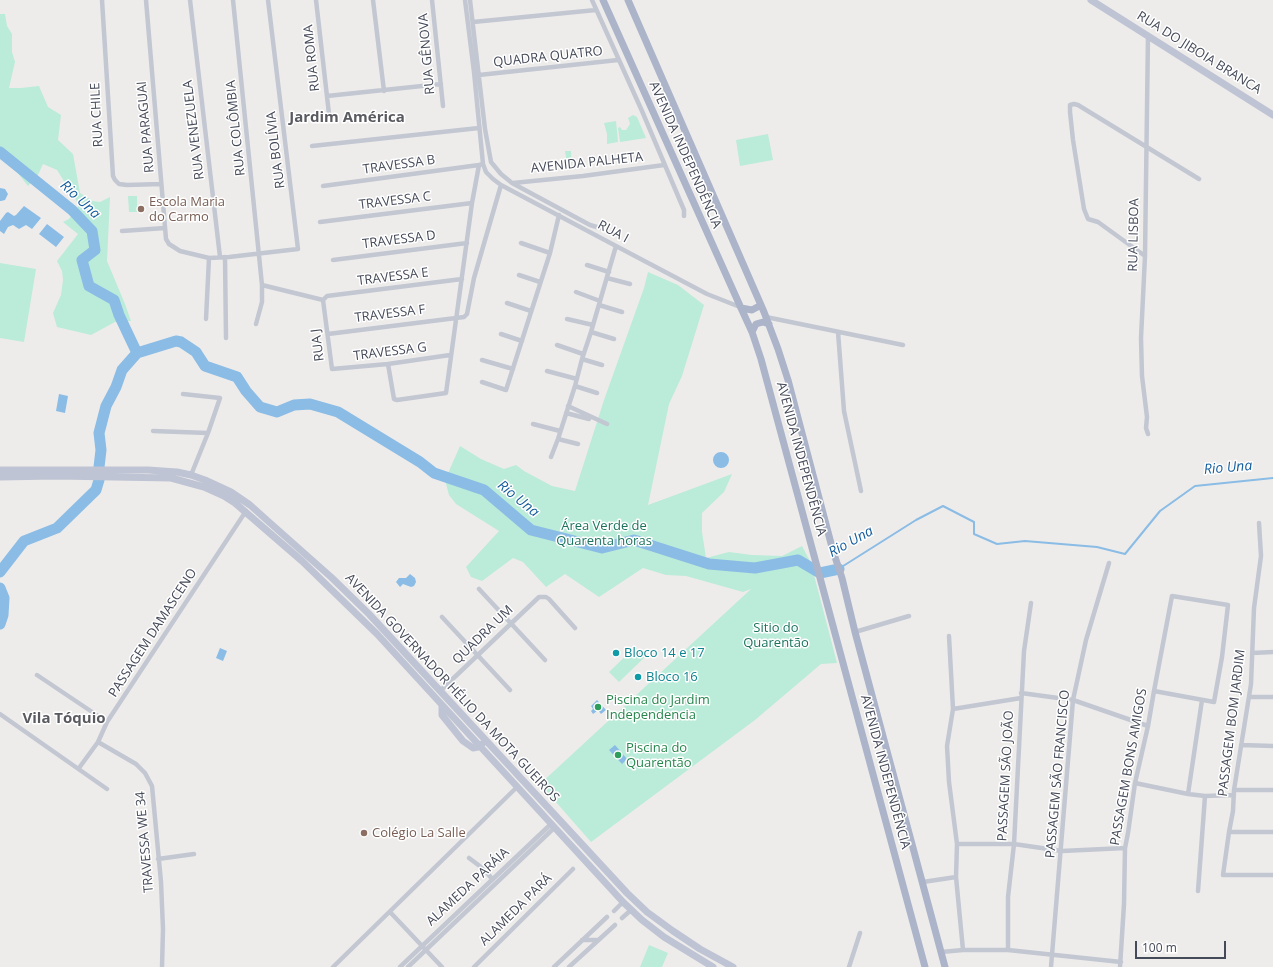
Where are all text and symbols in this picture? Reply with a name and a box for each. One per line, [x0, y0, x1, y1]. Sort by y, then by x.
street label: RUA DO JIBOIA BRANCA [1134, 8, 1264, 98]
street label: RUA GÊNOVA [416, 13, 438, 95]
street label: RUA ROMA [301, 24, 323, 92]
street label: QUADRA QUATRO [493, 43, 603, 71]
street label: RUA VENEZUELA [180, 79, 208, 181]
street label: RUA COLÔMBIA [223, 79, 249, 177]
street label: AVENIDA INDEPENDÊNCIA [646, 79, 724, 231]
street label: RUA PARAGUAI [134, 80, 158, 174]
street label: RUA CHILE [88, 82, 106, 148]
district label: Jardim América [289, 109, 405, 127]
street label: RUA BOLÍVIA [264, 111, 288, 189]
street label: AVENIDA PALHETA [530, 149, 644, 177]
street label: TRAVESSA B [362, 152, 436, 178]
water label: Rio Una [57, 177, 103, 223]
street label: TRAVESSA C [358, 189, 432, 213]
place label: Escola Maria do Carmo [149, 194, 225, 225]
street label: RUA LISBOA [1126, 198, 1142, 272]
marker: Escola Maria do Carmo [136, 204, 146, 214]
street label: RUA I [595, 217, 631, 247]
street label: TRAVESSA D [361, 228, 437, 252]
street label: TRAVESSA E [357, 265, 429, 289]
street label: TRAVESSA F [354, 302, 426, 326]
street label: RUA J [308, 328, 328, 362]
street label: TRAVESSA G [352, 340, 428, 364]
street label: AVENIDA INDEPENDÊNCIA [773, 380, 829, 538]
water label: Rio Una [1203, 458, 1253, 478]
water label: Rio Una [494, 477, 542, 521]
park label: Área Verde de Quarenta horas [556, 518, 652, 549]
water label: Rio Una [826, 523, 876, 561]
street label: PASSAGEM DAMASCENO [106, 566, 200, 700]
street label: AVENIDA GOVERNADOR HÉLIO DA MOTA GUEIROS [342, 571, 562, 805]
street label: QUADRA UM [450, 602, 516, 668]
park label: Sitio do Quarentão [743, 620, 809, 651]
place label: Bloco 14 e 17 [624, 645, 705, 661]
marker: Bloco 14 e 17 [611, 648, 621, 658]
street label: PASSAGEM BOM JARDIM [1215, 648, 1249, 798]
place label: Bloco 16 [646, 669, 698, 685]
marker: Bloco 16 [633, 672, 643, 682]
street label: PASSAGEM BONS AMIGOS [1107, 687, 1151, 847]
street label: PASSAGEM SÃO FRANCISCO [1043, 689, 1073, 859]
place label: Piscina do Jardim Independencia [606, 692, 710, 723]
street label: AVENIDA INDEPENDÊNCIA [857, 693, 913, 851]
marker: Piscina do Jardim Independencia [593, 702, 603, 712]
district label: Vila Tóquio [22, 710, 106, 728]
street label: PASSAGEM SÃO JOÃO [995, 710, 1017, 842]
place label: Piscina do Quarentão [626, 740, 692, 771]
marker: Piscina do Quarentão [613, 750, 623, 760]
street label: TRAVESSA WE 34 [133, 791, 157, 893]
place label: Colégio La Salle [372, 825, 466, 841]
marker: Colégio La Salle [359, 828, 369, 838]
street label: ALAMEDA PARÁIA [423, 845, 513, 929]
street label: ALAMEDA PARÁ [477, 871, 555, 949]
scale bar [1137, 933, 1228, 959]
text: 100 m [1142, 939, 1177, 956]

